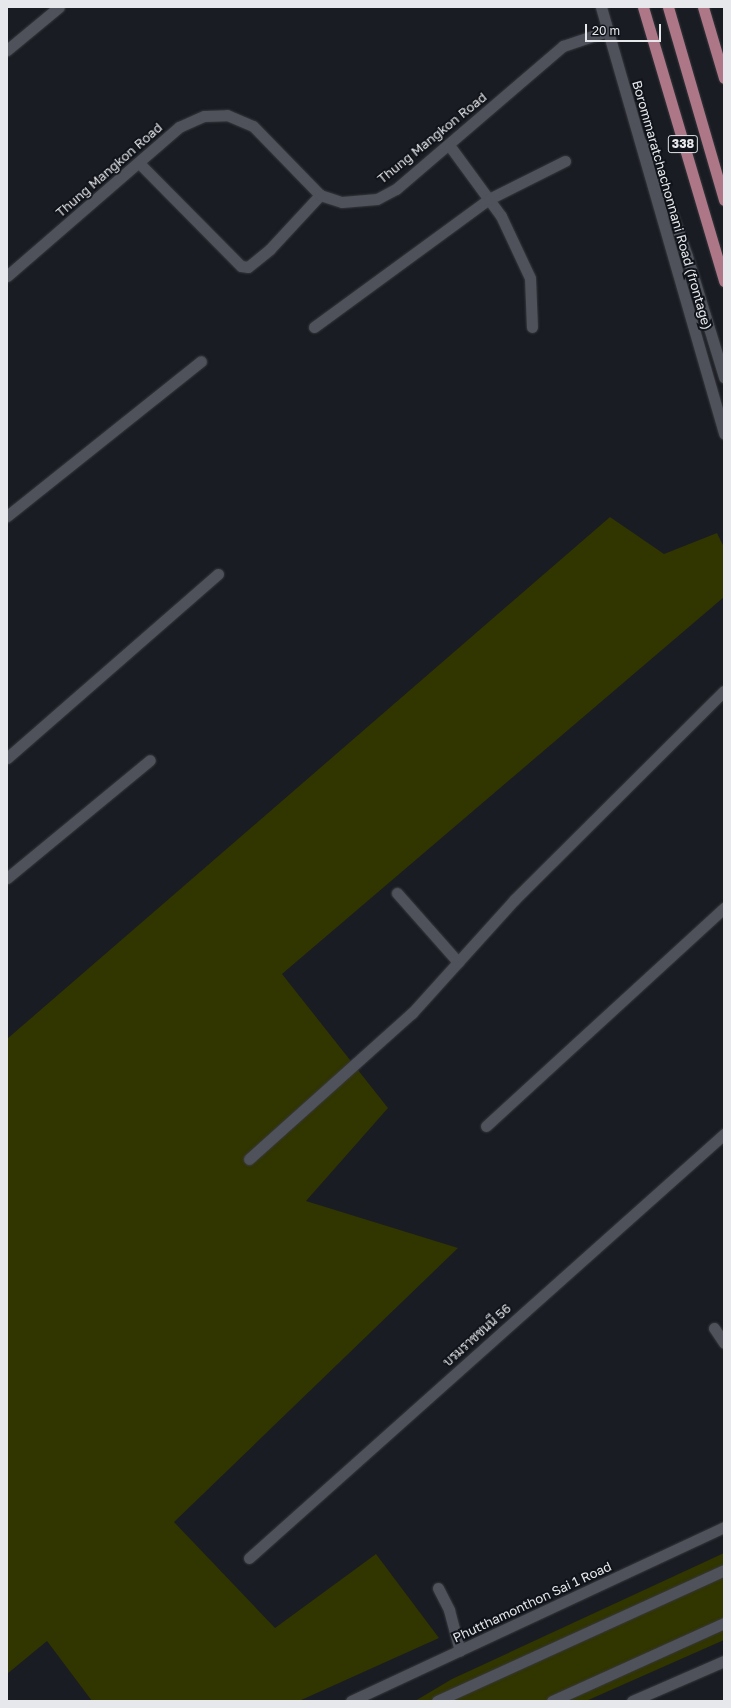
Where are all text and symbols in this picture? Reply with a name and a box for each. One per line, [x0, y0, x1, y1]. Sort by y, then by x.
scale bar [587, 16, 663, 42]
text: 20 m [592, 23, 620, 38]
street label: Borommaratchachonnani Road (frontage) [629, 78, 715, 332]
street label: Thung Mangkon Road [374, 89, 490, 187]
street label: Thung Mangkon Road [53, 120, 165, 220]
road number: 338 [667, 134, 699, 154]
street label: บรมราชชนนี 56 [440, 1300, 514, 1370]
street label: Phutthamonthon Sai 1 Road [450, 1558, 614, 1646]

